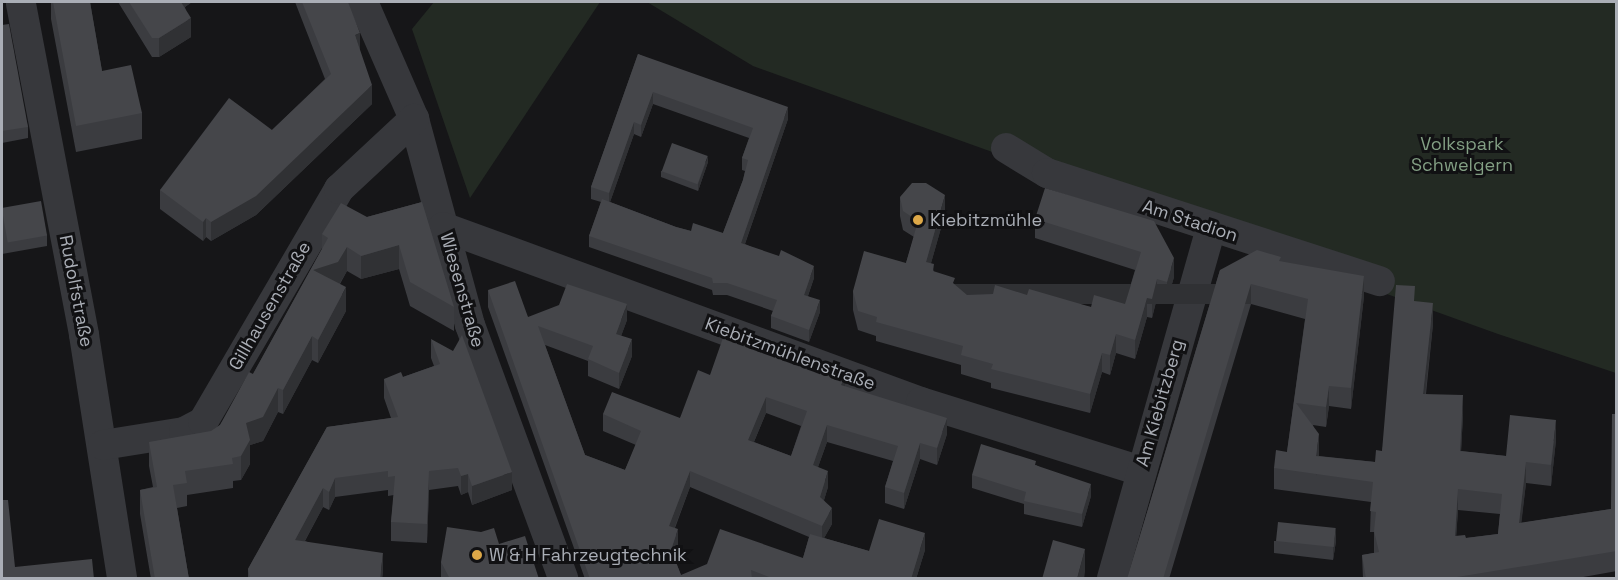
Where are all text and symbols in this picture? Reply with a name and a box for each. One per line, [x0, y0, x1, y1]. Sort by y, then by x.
park label: Volkspark Schwelgern [1411, 134, 1513, 176]
street label: Am Stadion [1140, 195, 1240, 247]
place label: Kiebitzmühle [930, 209, 1042, 231]
marker: Kiebitzmühle [911, 213, 925, 227]
street label: Wiesenstraße [435, 230, 489, 350]
street label: Rudolfstraße [55, 233, 97, 349]
street label: Gillhausenstraße [224, 238, 316, 374]
street label: Kiebitzmühlenstraße [702, 313, 878, 395]
street label: Am Kiebitzberg [1132, 337, 1188, 469]
place label: W & H Fahrzeugtechnik [489, 544, 687, 566]
marker: W & H Fahrzeugtechnik [470, 548, 484, 562]

